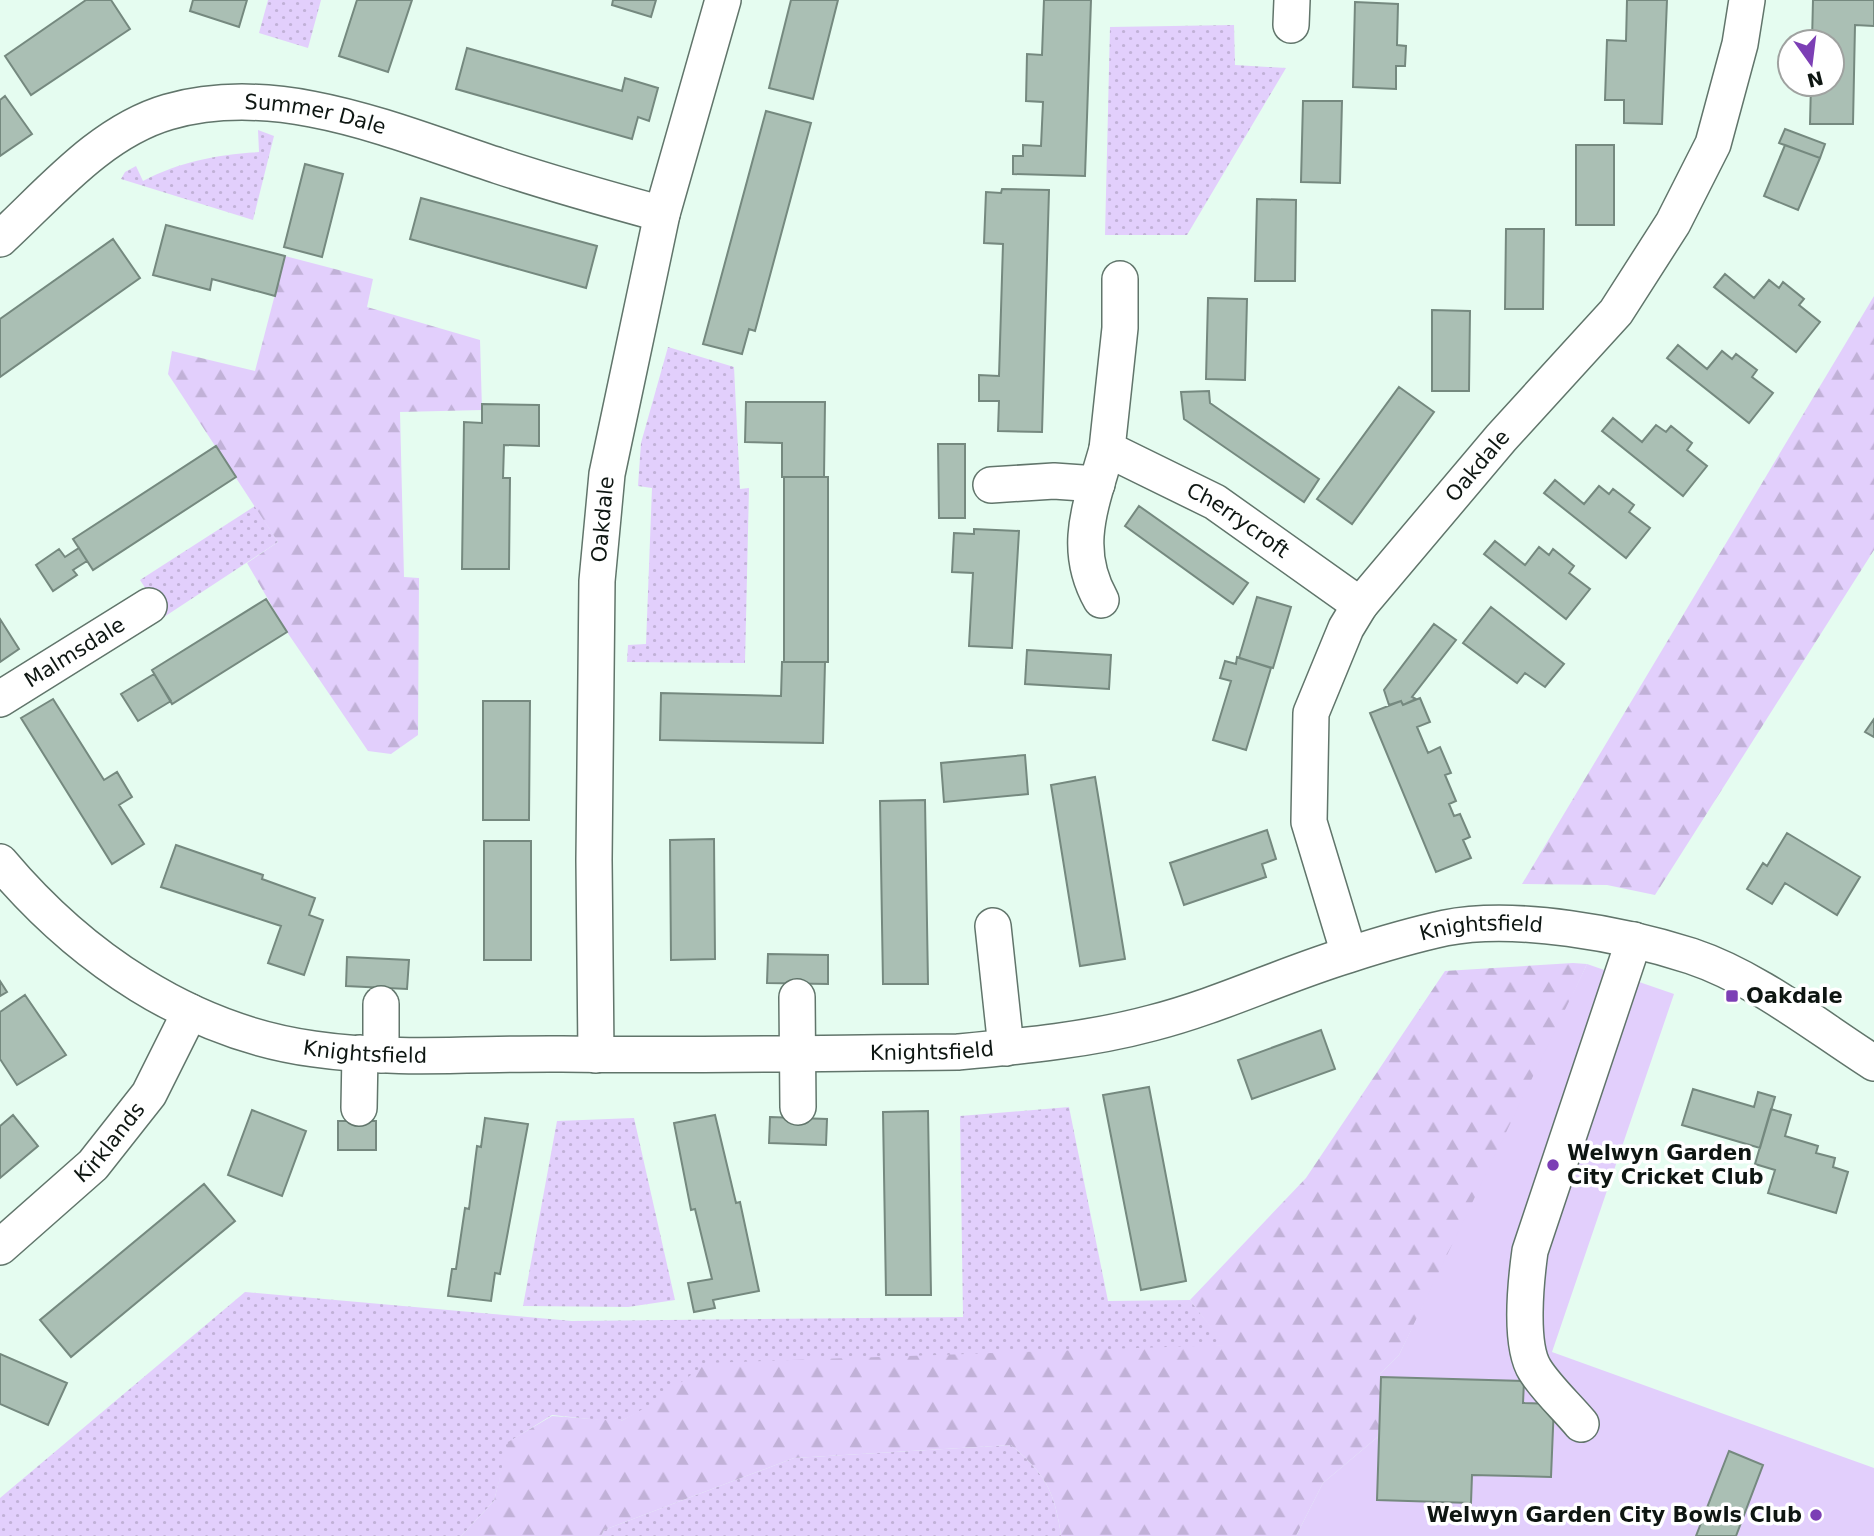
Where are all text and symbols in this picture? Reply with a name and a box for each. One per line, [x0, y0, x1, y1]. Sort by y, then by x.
north arrow [1776, 28, 1846, 98]
text: N [1805, 67, 1825, 92]
street label: Summer Dale [244, 90, 389, 139]
street label: Oakdale [1440, 425, 1515, 507]
street label: Oakdale [587, 475, 619, 564]
street label: Cherrycroft [1183, 478, 1294, 563]
street label: Malmsdale [20, 612, 129, 693]
street label: Knightsfield [1417, 911, 1544, 946]
place label: Oakdale [1746, 984, 1843, 1008]
marker: Oakdale [1724, 988, 1740, 1004]
street label: Knightsfield [302, 1036, 427, 1068]
street label: Knightsfield [870, 1037, 995, 1065]
street label: Kirklands [70, 1098, 150, 1187]
place label: Welwyn Garden City Cricket Club [1567, 1141, 1764, 1189]
marker: Welwyn Garden City Cricket Club [1545, 1157, 1561, 1173]
place label: Welwyn Garden City Bowls Club [1426, 1503, 1802, 1527]
marker: Welwyn Garden City Bowls Club [1808, 1507, 1824, 1523]

